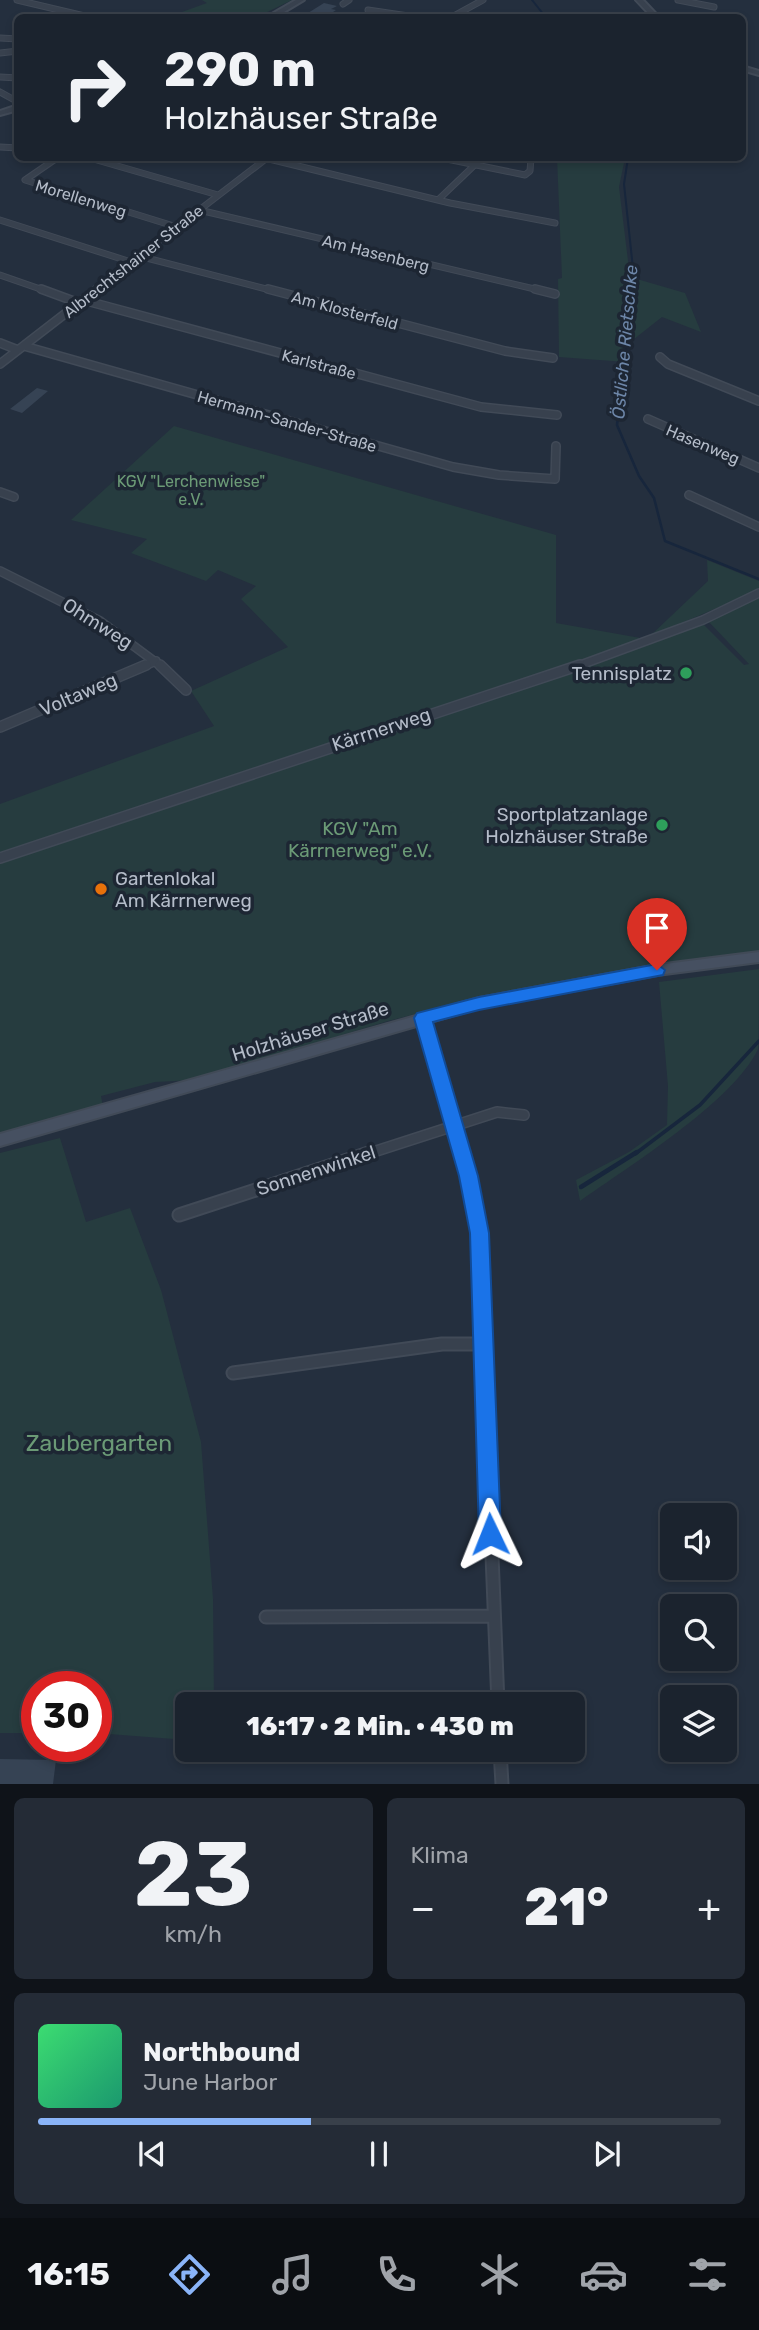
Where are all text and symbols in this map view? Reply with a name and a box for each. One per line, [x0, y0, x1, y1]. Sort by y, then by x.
text: 290 m [164, 40, 316, 98]
icon: right [49, 42, 140, 133]
text: Holzhäuser Straße [164, 99, 438, 137]
street label: Morellenweg [33, 176, 129, 221]
street label: Albrechtshainer Straße [60, 201, 207, 322]
street label: Am Hasenberg [320, 231, 431, 276]
water label: Östliche Rietschke [607, 264, 643, 420]
street label: Am Klosterfeld [290, 287, 400, 334]
street label: Karlstraße [280, 345, 358, 383]
street label: Hermann-Sander-Straße [195, 387, 379, 456]
street label: Hasenweg [663, 420, 742, 468]
park label: KGV "Lerchenwiese" e.V. [117, 472, 265, 509]
street label: Ohmweg [59, 593, 137, 654]
place label: Tennisplatz [571, 662, 672, 685]
marker: Tennisplatz [678, 665, 694, 681]
street label: Voltaweg [36, 668, 120, 721]
street label: Kärrnerweg [329, 703, 433, 756]
place label: Sportplatzanlage Holzhäuser Straße [485, 803, 648, 848]
park label: KGV "Am Kärrnerweg" e.V. [288, 817, 432, 862]
marker: Sportplatzanlage Holzhäuser Straße [654, 817, 670, 833]
place label: Gartenlokal Am Kärrnerweg [115, 867, 252, 912]
marker: Gartenlokal Am Kärrnerweg [93, 881, 109, 897]
pin [627, 898, 687, 970]
icon: arrive [638, 909, 676, 947]
street label: Holzhäuser Straße [229, 997, 391, 1066]
street label: Sonnenwinkel [254, 1140, 379, 1201]
park label: Zaubergarten [26, 1429, 172, 1457]
position arrow [453, 1497, 527, 1571]
map controls [660, 1503, 737, 1762]
button: sound [660, 1503, 737, 1580]
button: search [660, 1594, 737, 1671]
speed limit sign: 30 [21, 1671, 112, 1762]
button: layers [660, 1685, 737, 1762]
text: 16:17 · 2 Min. · 430 m [246, 1711, 514, 1742]
text: 23 [134, 1820, 253, 1928]
text: Klima [411, 1841, 469, 1869]
text: 21° [524, 1876, 608, 1938]
text: − [411, 1885, 435, 1931]
text: + [697, 1885, 721, 1931]
text: km/h [165, 1920, 222, 1948]
text: Northbound [143, 2037, 301, 2068]
text: June Harbor [143, 2068, 277, 2096]
icon: previous [133, 2135, 171, 2173]
icon: pause [360, 2135, 398, 2173]
icon: next [588, 2135, 626, 2173]
icon: directions [165, 2250, 214, 2299]
icon: music [268, 2250, 317, 2299]
icon: phone [372, 2250, 421, 2299]
icon: climate [475, 2250, 524, 2299]
icon: car [579, 2250, 628, 2299]
icon: filters [683, 2250, 732, 2299]
text: 16:15 [27, 2255, 110, 2293]

